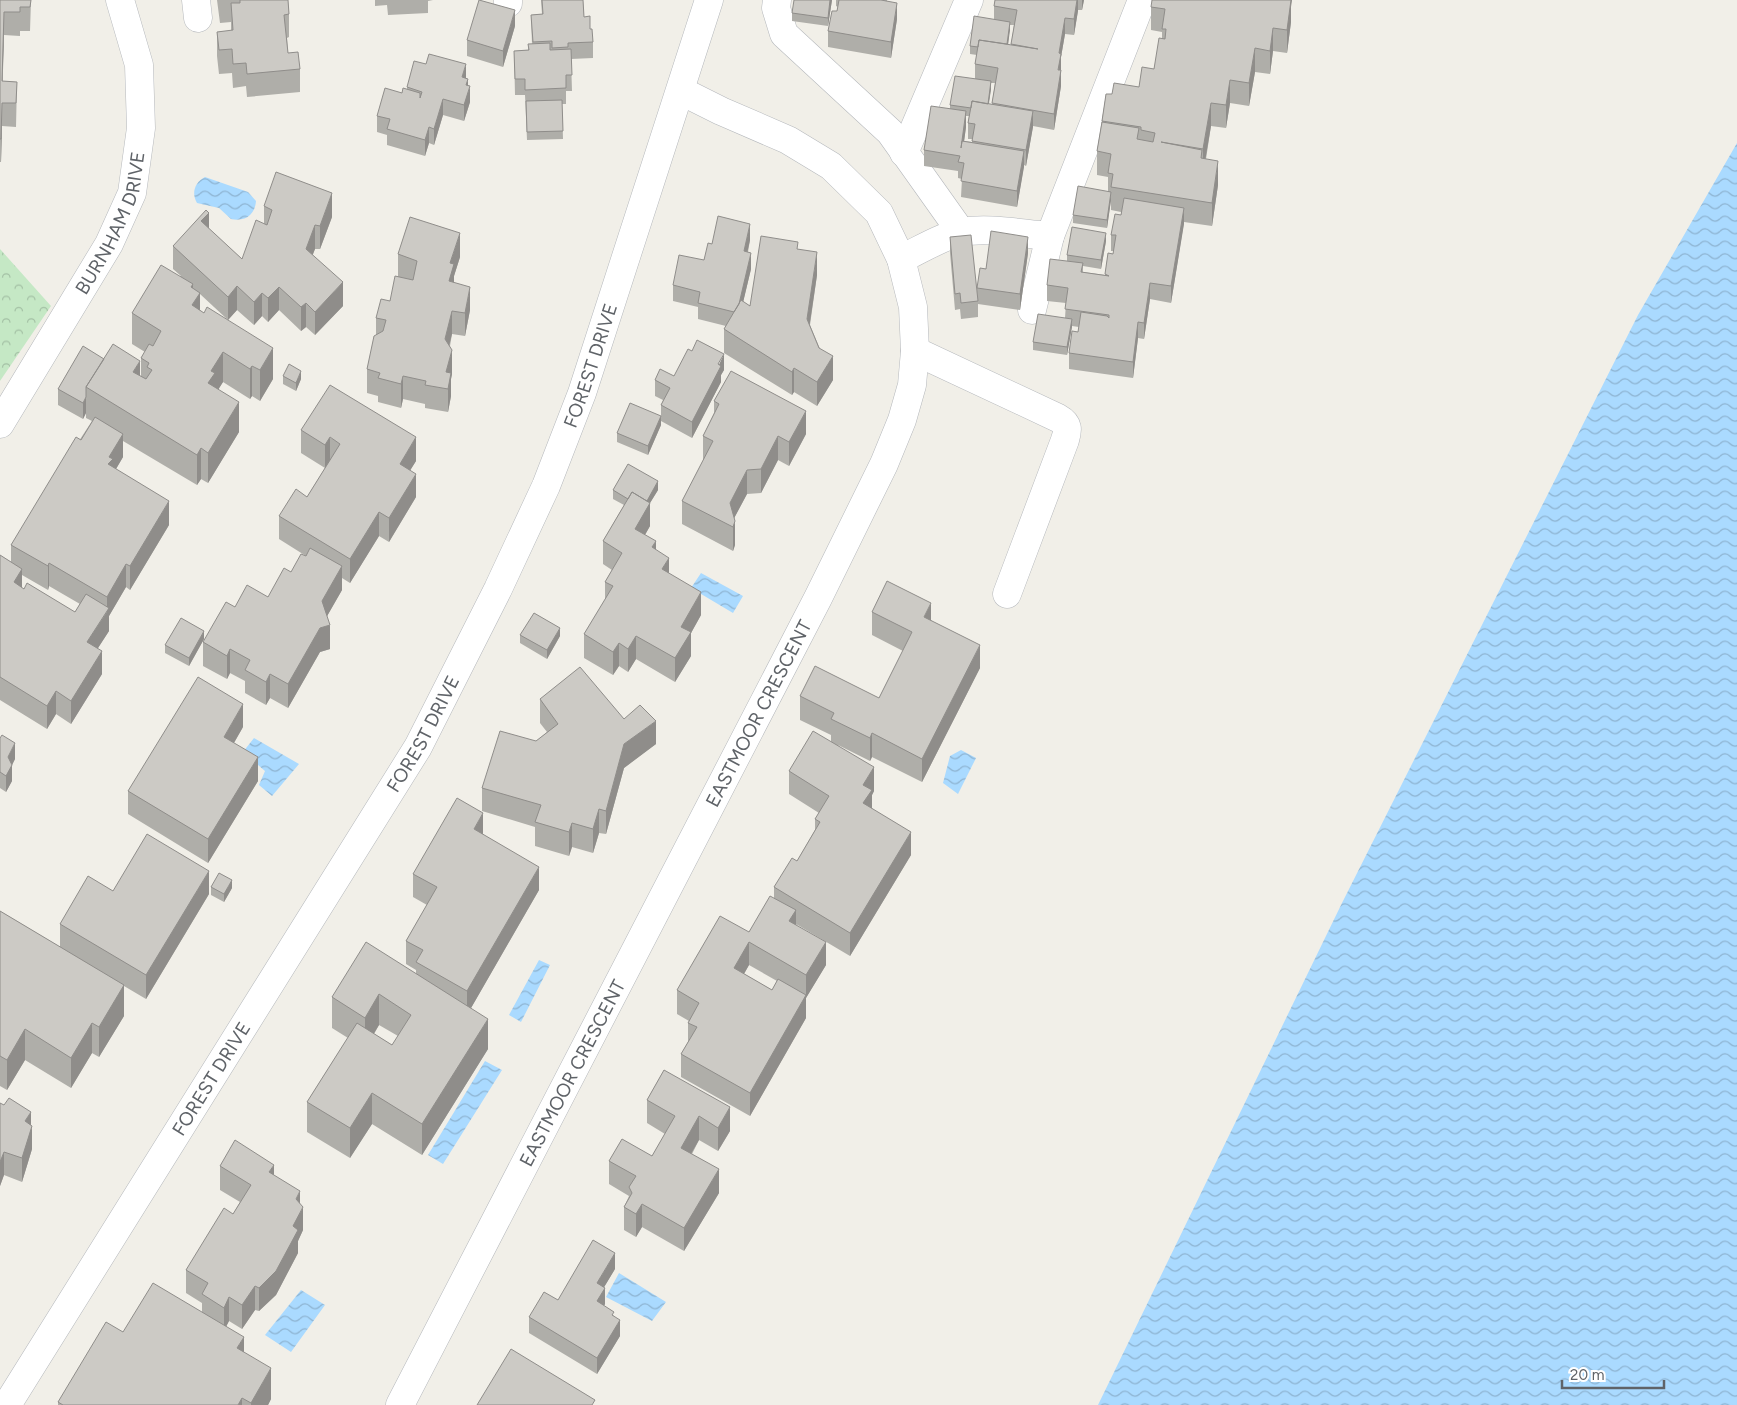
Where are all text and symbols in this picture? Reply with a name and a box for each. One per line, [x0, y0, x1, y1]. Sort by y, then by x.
street label: BURNHAM DRIVE [70, 150, 149, 298]
street label: FOREST DRIVE [558, 300, 622, 431]
street label: EASTMOOR CRESCENT [700, 616, 816, 811]
street label: FOREST DRIVE [381, 671, 464, 796]
street label: EASTMOOR CRESCENT [514, 975, 630, 1170]
street label: FOREST DRIVE [167, 1017, 255, 1140]
scale bar [1562, 1358, 1664, 1390]
text: 20 m [1570, 1366, 1604, 1384]

